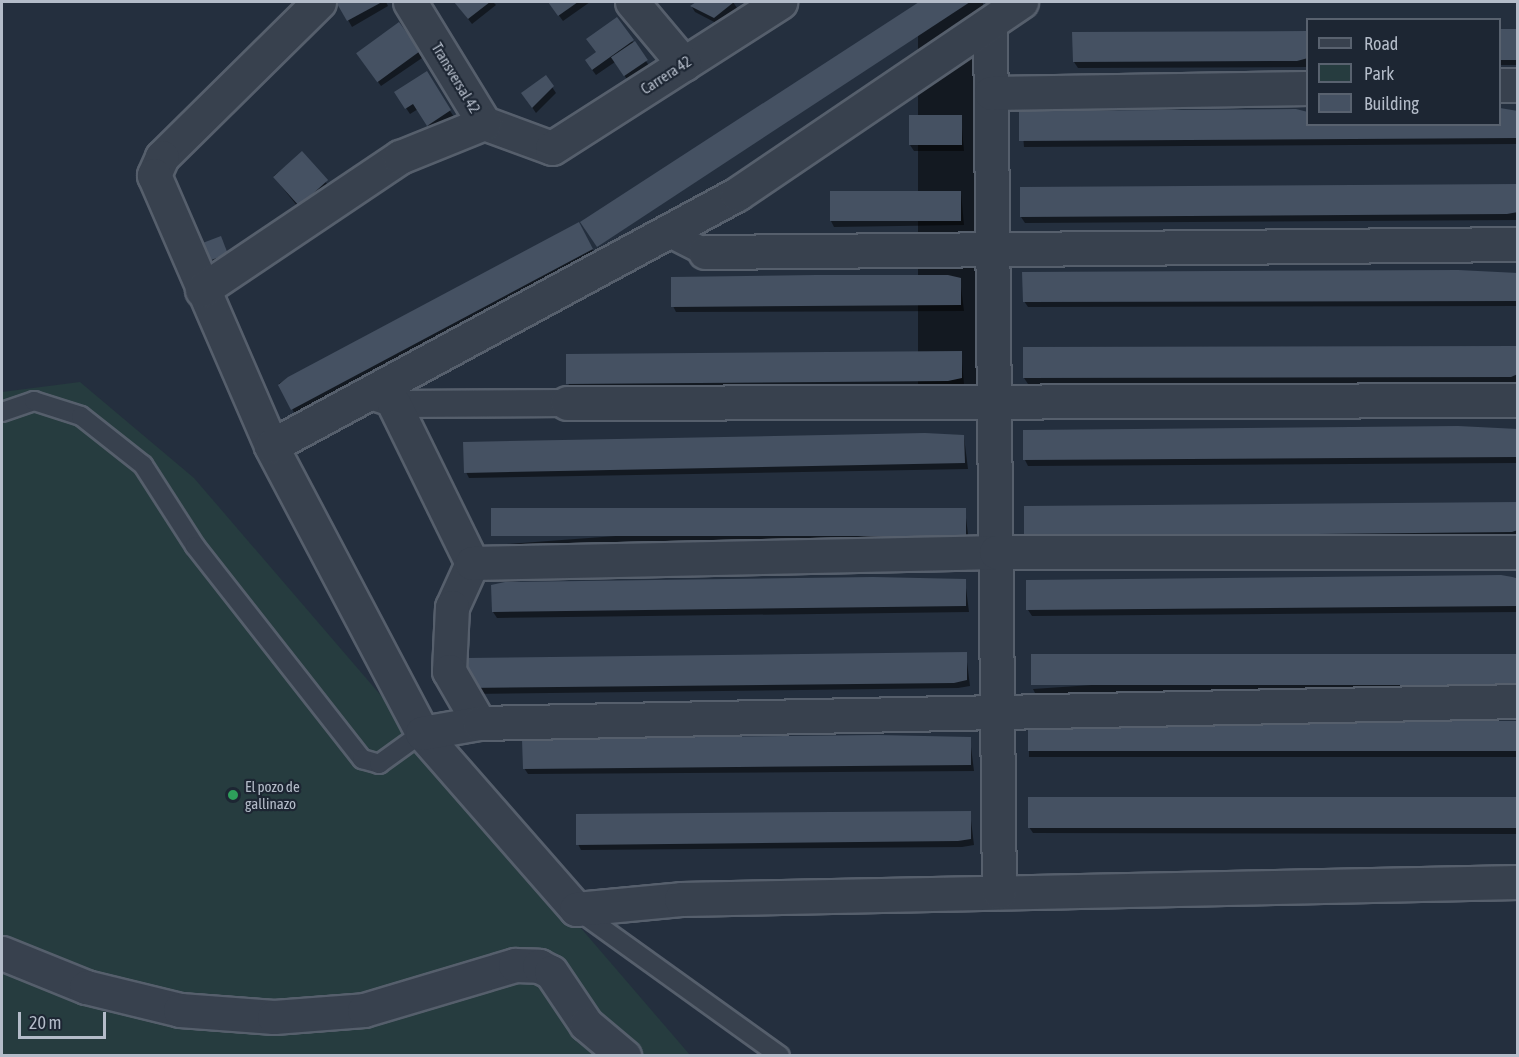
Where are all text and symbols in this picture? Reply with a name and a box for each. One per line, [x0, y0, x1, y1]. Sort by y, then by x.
legend [1306, 18, 1501, 126]
text: Road [1364, 33, 1398, 54]
street label: Transversal 42 [428, 39, 484, 117]
street label: Carrera 42 [637, 52, 695, 98]
text: Park [1364, 63, 1394, 84]
text: Building [1364, 93, 1419, 114]
place label: El pozo de gallinazo [245, 777, 300, 812]
marker: El pozo de gallinazo [226, 788, 240, 802]
scale bar [21, 1000, 110, 1038]
text: 20 m [29, 1012, 61, 1033]

